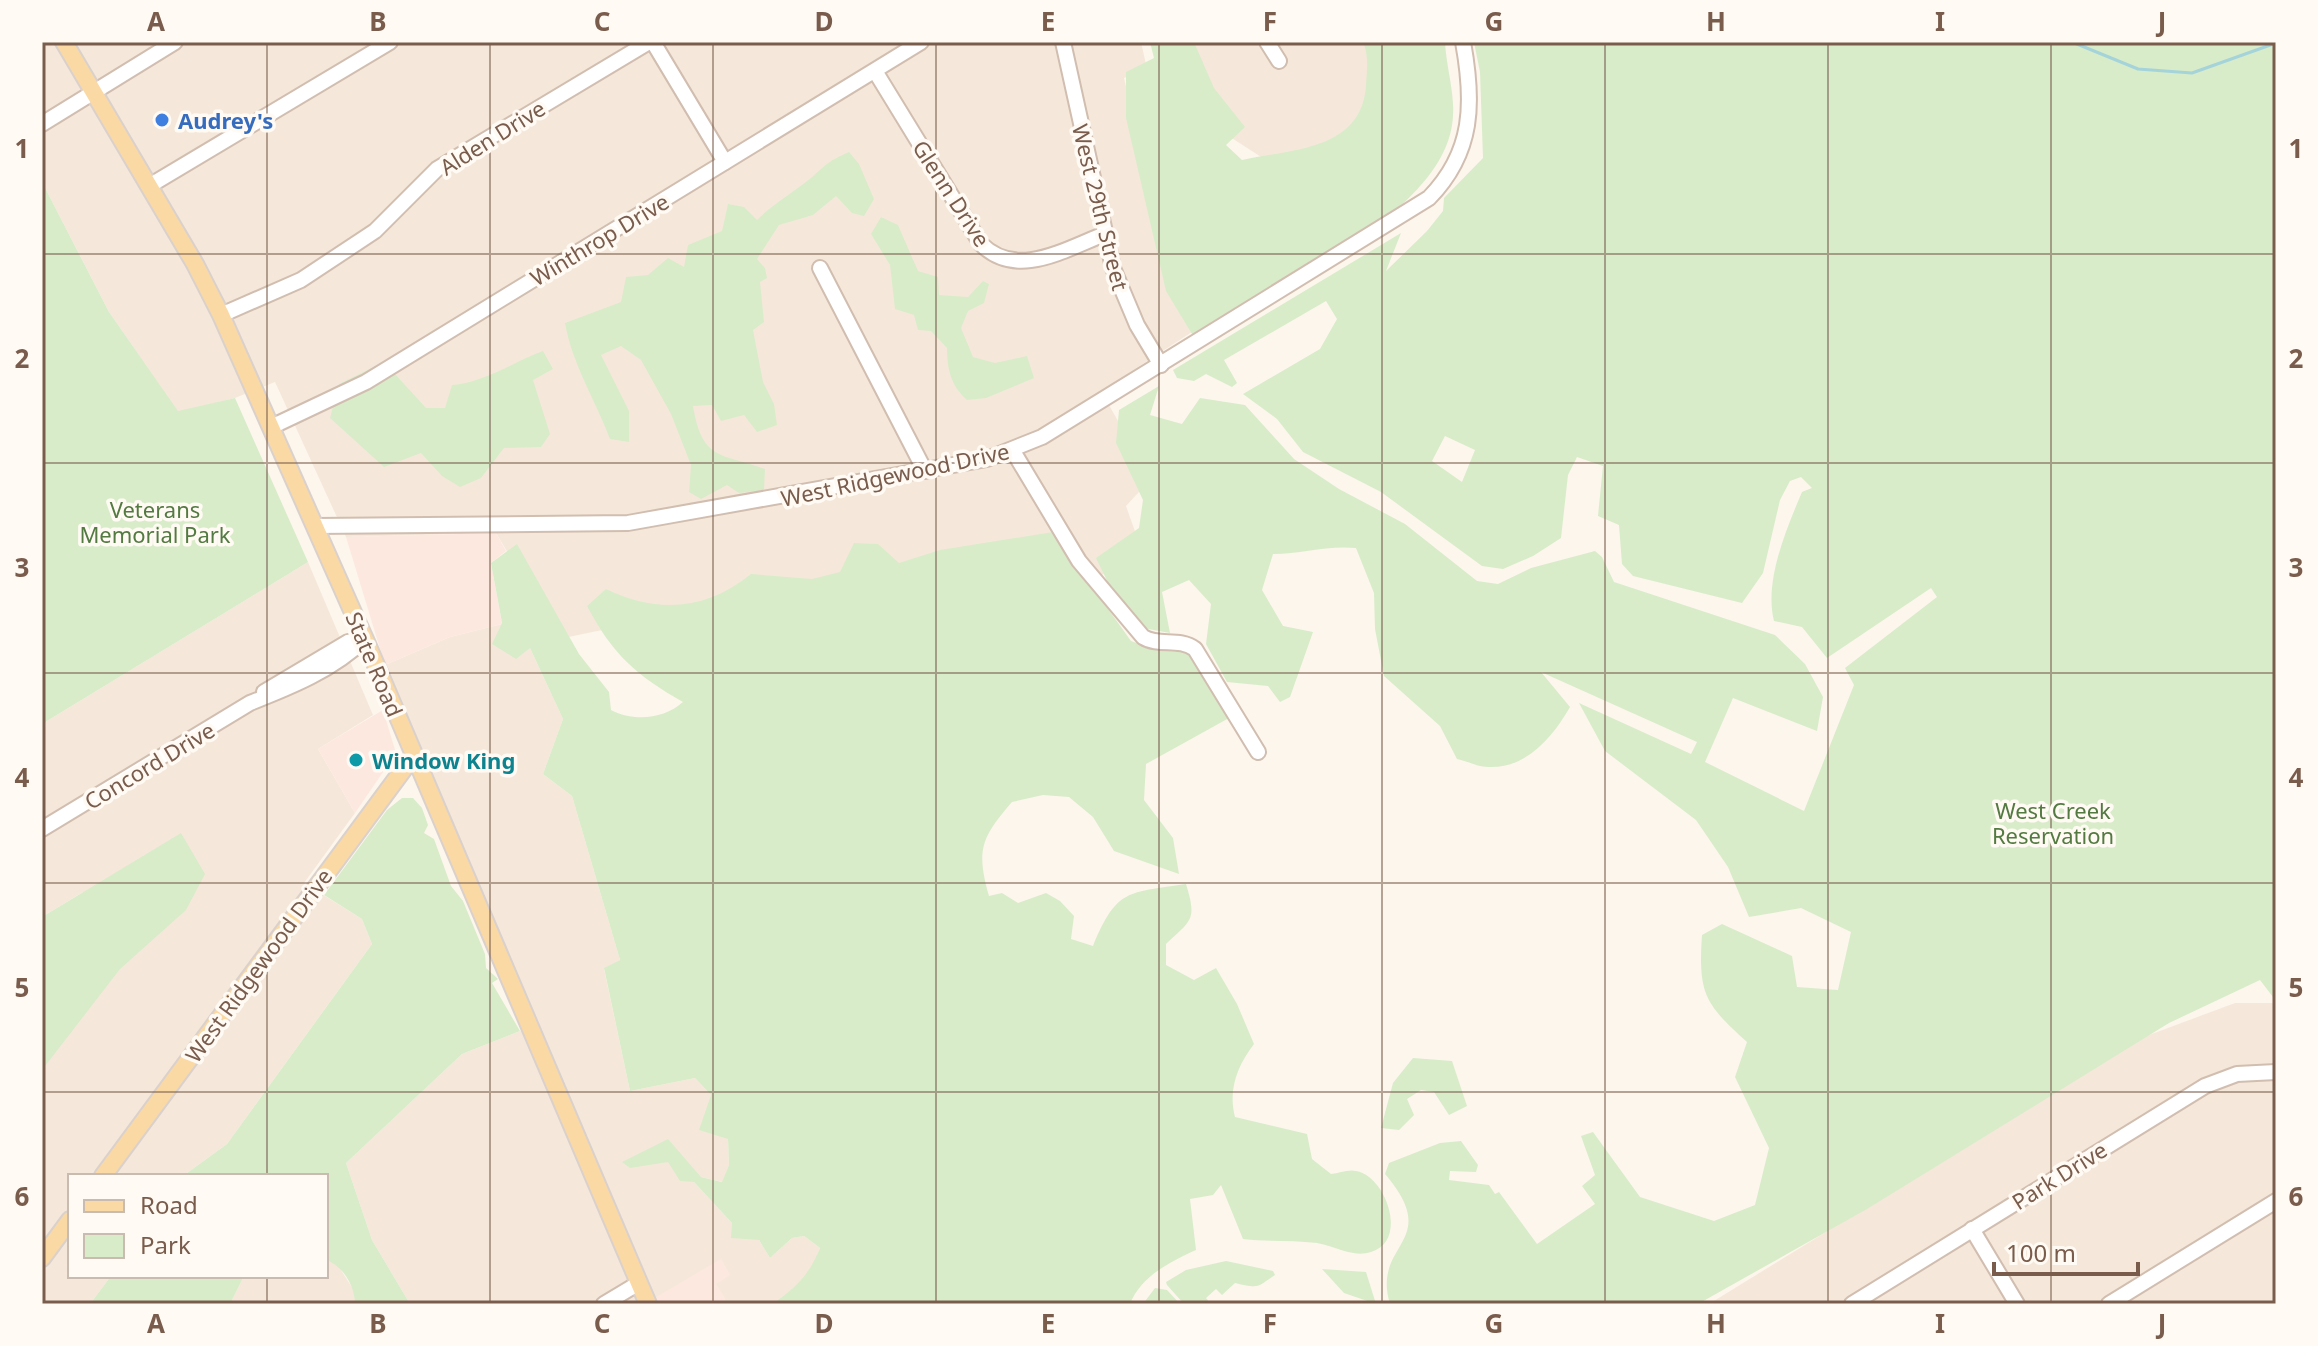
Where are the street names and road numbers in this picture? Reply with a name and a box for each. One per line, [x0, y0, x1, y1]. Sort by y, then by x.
street label: Alden Drive [433, 93, 551, 181]
street label: West 29th Street [1066, 121, 1136, 293]
street label: Glenn Drive [906, 134, 998, 252]
street label: Winthrop Drive [524, 186, 674, 292]
street label: West Ridgewood Drive [778, 435, 1012, 513]
street label: State Road [339, 607, 411, 721]
street label: Concord Drive [78, 714, 220, 816]
street label: West Ridgewood Drive [178, 862, 338, 1068]
street label: Park Drive [2006, 1134, 2112, 1216]

